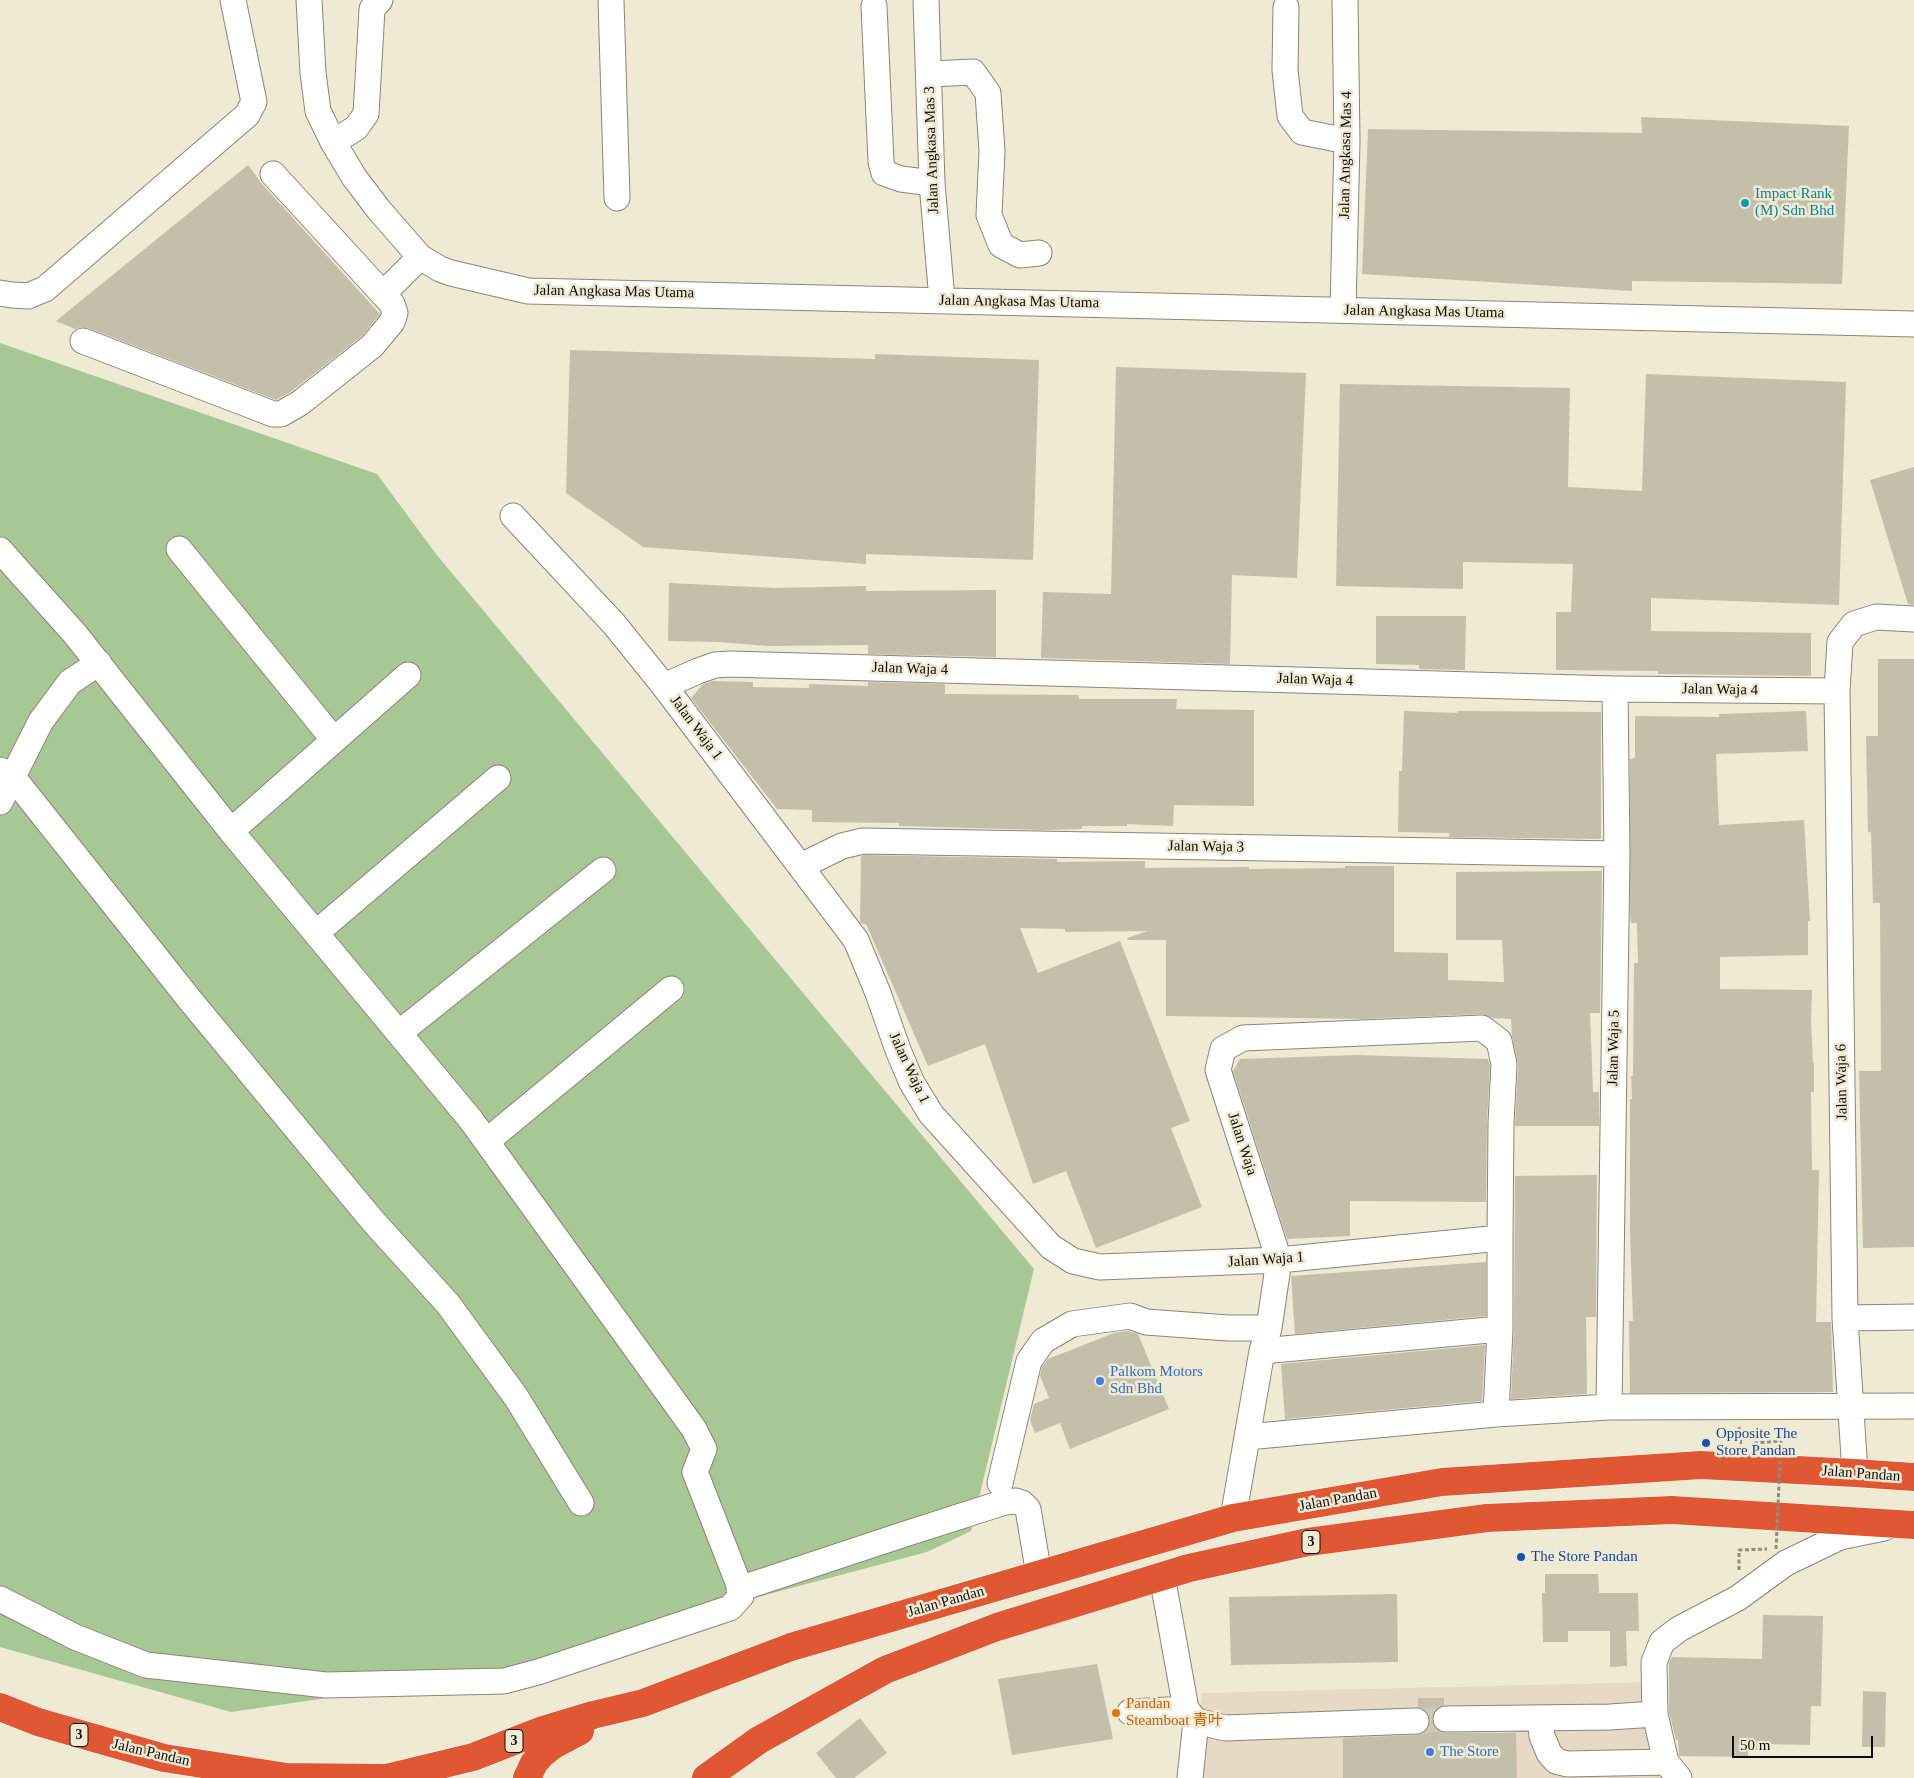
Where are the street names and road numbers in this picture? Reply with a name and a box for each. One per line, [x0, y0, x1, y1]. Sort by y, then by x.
street label: Jalan Angkasa Mas 3 [921, 86, 943, 214]
street label: Jalan Angkasa Mas 4 [1336, 91, 1356, 219]
street label: Jalan Angkasa Mas Utama [534, 282, 694, 302]
street label: Jalan Angkasa Mas Utama [939, 292, 1099, 312]
street label: Jalan Angkasa Mas Utama [1344, 302, 1504, 322]
street label: Jalan Waja 4 [872, 659, 948, 679]
street label: Jalan Waja 4 [1277, 670, 1353, 690]
street label: Jalan Waja 4 [1682, 680, 1758, 700]
street label: Jalan Waja 1 [666, 692, 726, 764]
street label: Jalan Waja 3 [1168, 837, 1244, 857]
street label: Jalan Waja 5 [1604, 1010, 1624, 1086]
street label: Jalan Waja 1 [885, 1030, 933, 1106]
street label: Jalan Waja 6 [1832, 1044, 1852, 1120]
street label: Jalan Waja [1223, 1110, 1261, 1178]
street label: Jalan Waja 1 [1227, 1248, 1305, 1272]
street label: Jalan Pandan [1821, 1462, 1901, 1486]
street label: Jalan Pandan [1298, 1484, 1378, 1516]
road number: 3 [1302, 1530, 1320, 1554]
street label: Jalan Pandan [906, 1582, 986, 1622]
road number: 3 [70, 1724, 88, 1746]
road number: 3 [505, 1730, 523, 1752]
street label: Jalan Pandan [111, 1735, 191, 1771]

